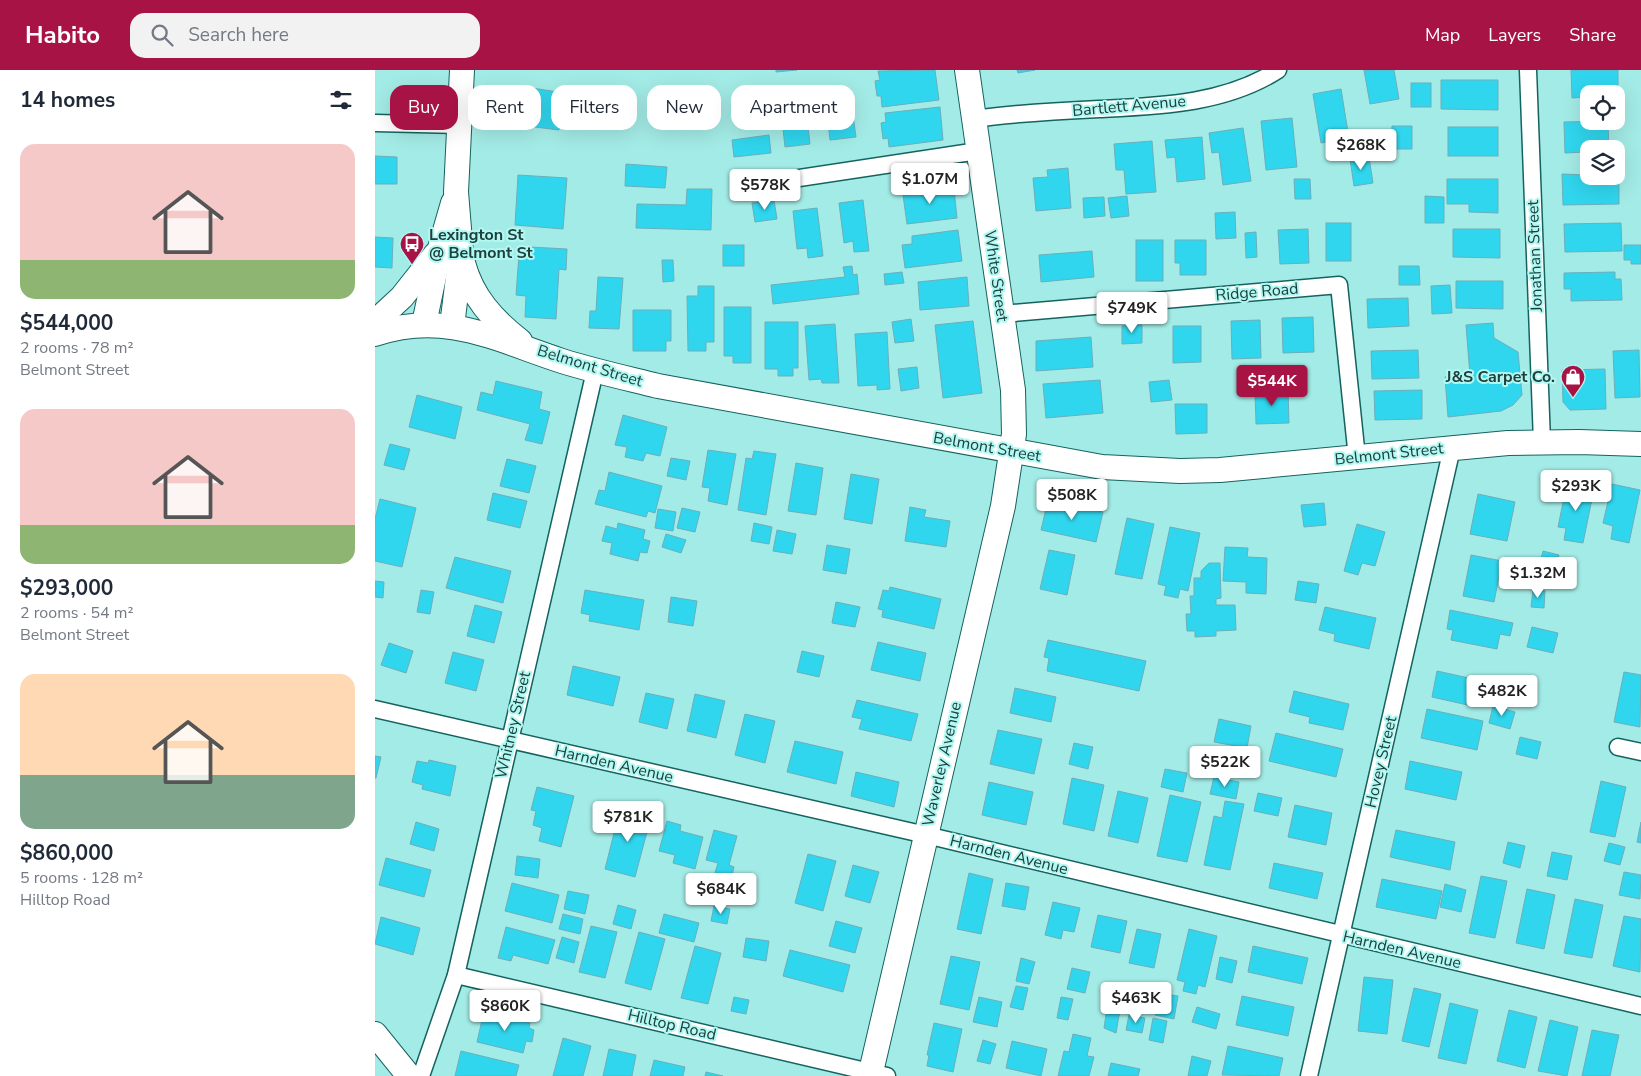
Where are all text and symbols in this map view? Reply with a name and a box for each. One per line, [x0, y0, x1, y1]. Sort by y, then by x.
search box [130, 13, 480, 58]
text: Habito [25, 19, 100, 51]
icon: search [148, 21, 176, 49]
text: Search here [188, 22, 289, 48]
text: Map [1425, 23, 1460, 47]
text: Layers [1488, 23, 1541, 47]
text: Share [1569, 23, 1616, 47]
chip: Buy [390, 85, 458, 130]
chip: Rent [468, 85, 541, 130]
chip: Filters [551, 85, 637, 130]
chip: New [647, 85, 721, 130]
chip: Apartment [731, 85, 855, 130]
map controls [1580, 85, 1625, 185]
button: locate [1580, 85, 1625, 130]
text: 14 homes [20, 86, 115, 114]
icon: filters [327, 86, 355, 114]
street label: Bartlett Avenue [1071, 90, 1187, 122]
pin: $268K [1326, 128, 1396, 171]
text: $268K [1336, 134, 1386, 156]
button: layers [1580, 140, 1625, 185]
pin: $1.07M [889, 162, 971, 205]
pin: $578K [730, 168, 800, 211]
text: $1.07M [902, 168, 958, 190]
text: $578K [740, 174, 790, 196]
icon: home [143, 177, 233, 267]
street label: Jonathan Street [1522, 199, 1548, 313]
place label: Lexington St @ Belmont St [429, 224, 533, 264]
street label: White Street [979, 229, 1013, 324]
bus stop icon: Lexington St @ Belmont St [399, 231, 425, 265]
street label: Ridge Road [1215, 277, 1299, 307]
pin: $749K [1097, 292, 1167, 334]
text: $749K [1107, 297, 1157, 319]
text: $544,000 [20, 309, 113, 337]
text: 2 rooms · 78 m² [20, 337, 133, 359]
street label: Belmont Street [535, 340, 646, 393]
text: Belmont Street [20, 359, 129, 381]
pin: $544K [1237, 364, 1307, 407]
shop icon: J&S Carpet Co. [1560, 364, 1586, 398]
place label: J&S Carpet Co. [1445, 366, 1555, 388]
text: $544K [1247, 370, 1297, 392]
street label: Belmont Street [931, 427, 1043, 467]
street label: Belmont Street [1334, 437, 1445, 471]
icon: home [143, 442, 233, 532]
pin: $293K [1541, 470, 1611, 512]
text: $293K [1551, 475, 1601, 497]
pin: $508K [1037, 478, 1107, 521]
text: $508K [1047, 484, 1097, 506]
pin: $1.32M [1497, 556, 1579, 599]
text: $1.32M [1510, 562, 1566, 584]
text: $293,000 [20, 574, 113, 602]
text: 2 rooms · 54 m² [20, 602, 133, 624]
text: Belmont Street [20, 624, 129, 646]
street label: Whitney Street [490, 669, 536, 781]
pin: $482K [1467, 674, 1537, 717]
text: $482K [1477, 680, 1527, 702]
street label: Waverley Avenue [917, 699, 967, 829]
icon: home [143, 707, 233, 797]
street label: Hovey Street [1360, 714, 1402, 810]
street label: Harnden Avenue [553, 740, 675, 788]
pin: $522K [1190, 746, 1260, 788]
text: $522K [1200, 751, 1250, 773]
pin: $781K [593, 800, 663, 843]
text: $781K [603, 806, 653, 828]
street label: Harnden Avenue [948, 830, 1070, 880]
text: $860,000 [20, 839, 113, 867]
text: 5 rooms · 128 m² [20, 867, 143, 889]
pin: $684K [686, 872, 756, 915]
text: $684K [696, 878, 746, 900]
text: Hilltop Road [20, 889, 110, 911]
street label: Harnden Avenue [1341, 926, 1463, 974]
pin: $463K [1101, 982, 1171, 1024]
text: $463K [1111, 987, 1161, 1009]
pin: $860K [470, 990, 540, 1032]
text: $860K [480, 995, 530, 1017]
street label: Hilltop Road [626, 1004, 718, 1046]

